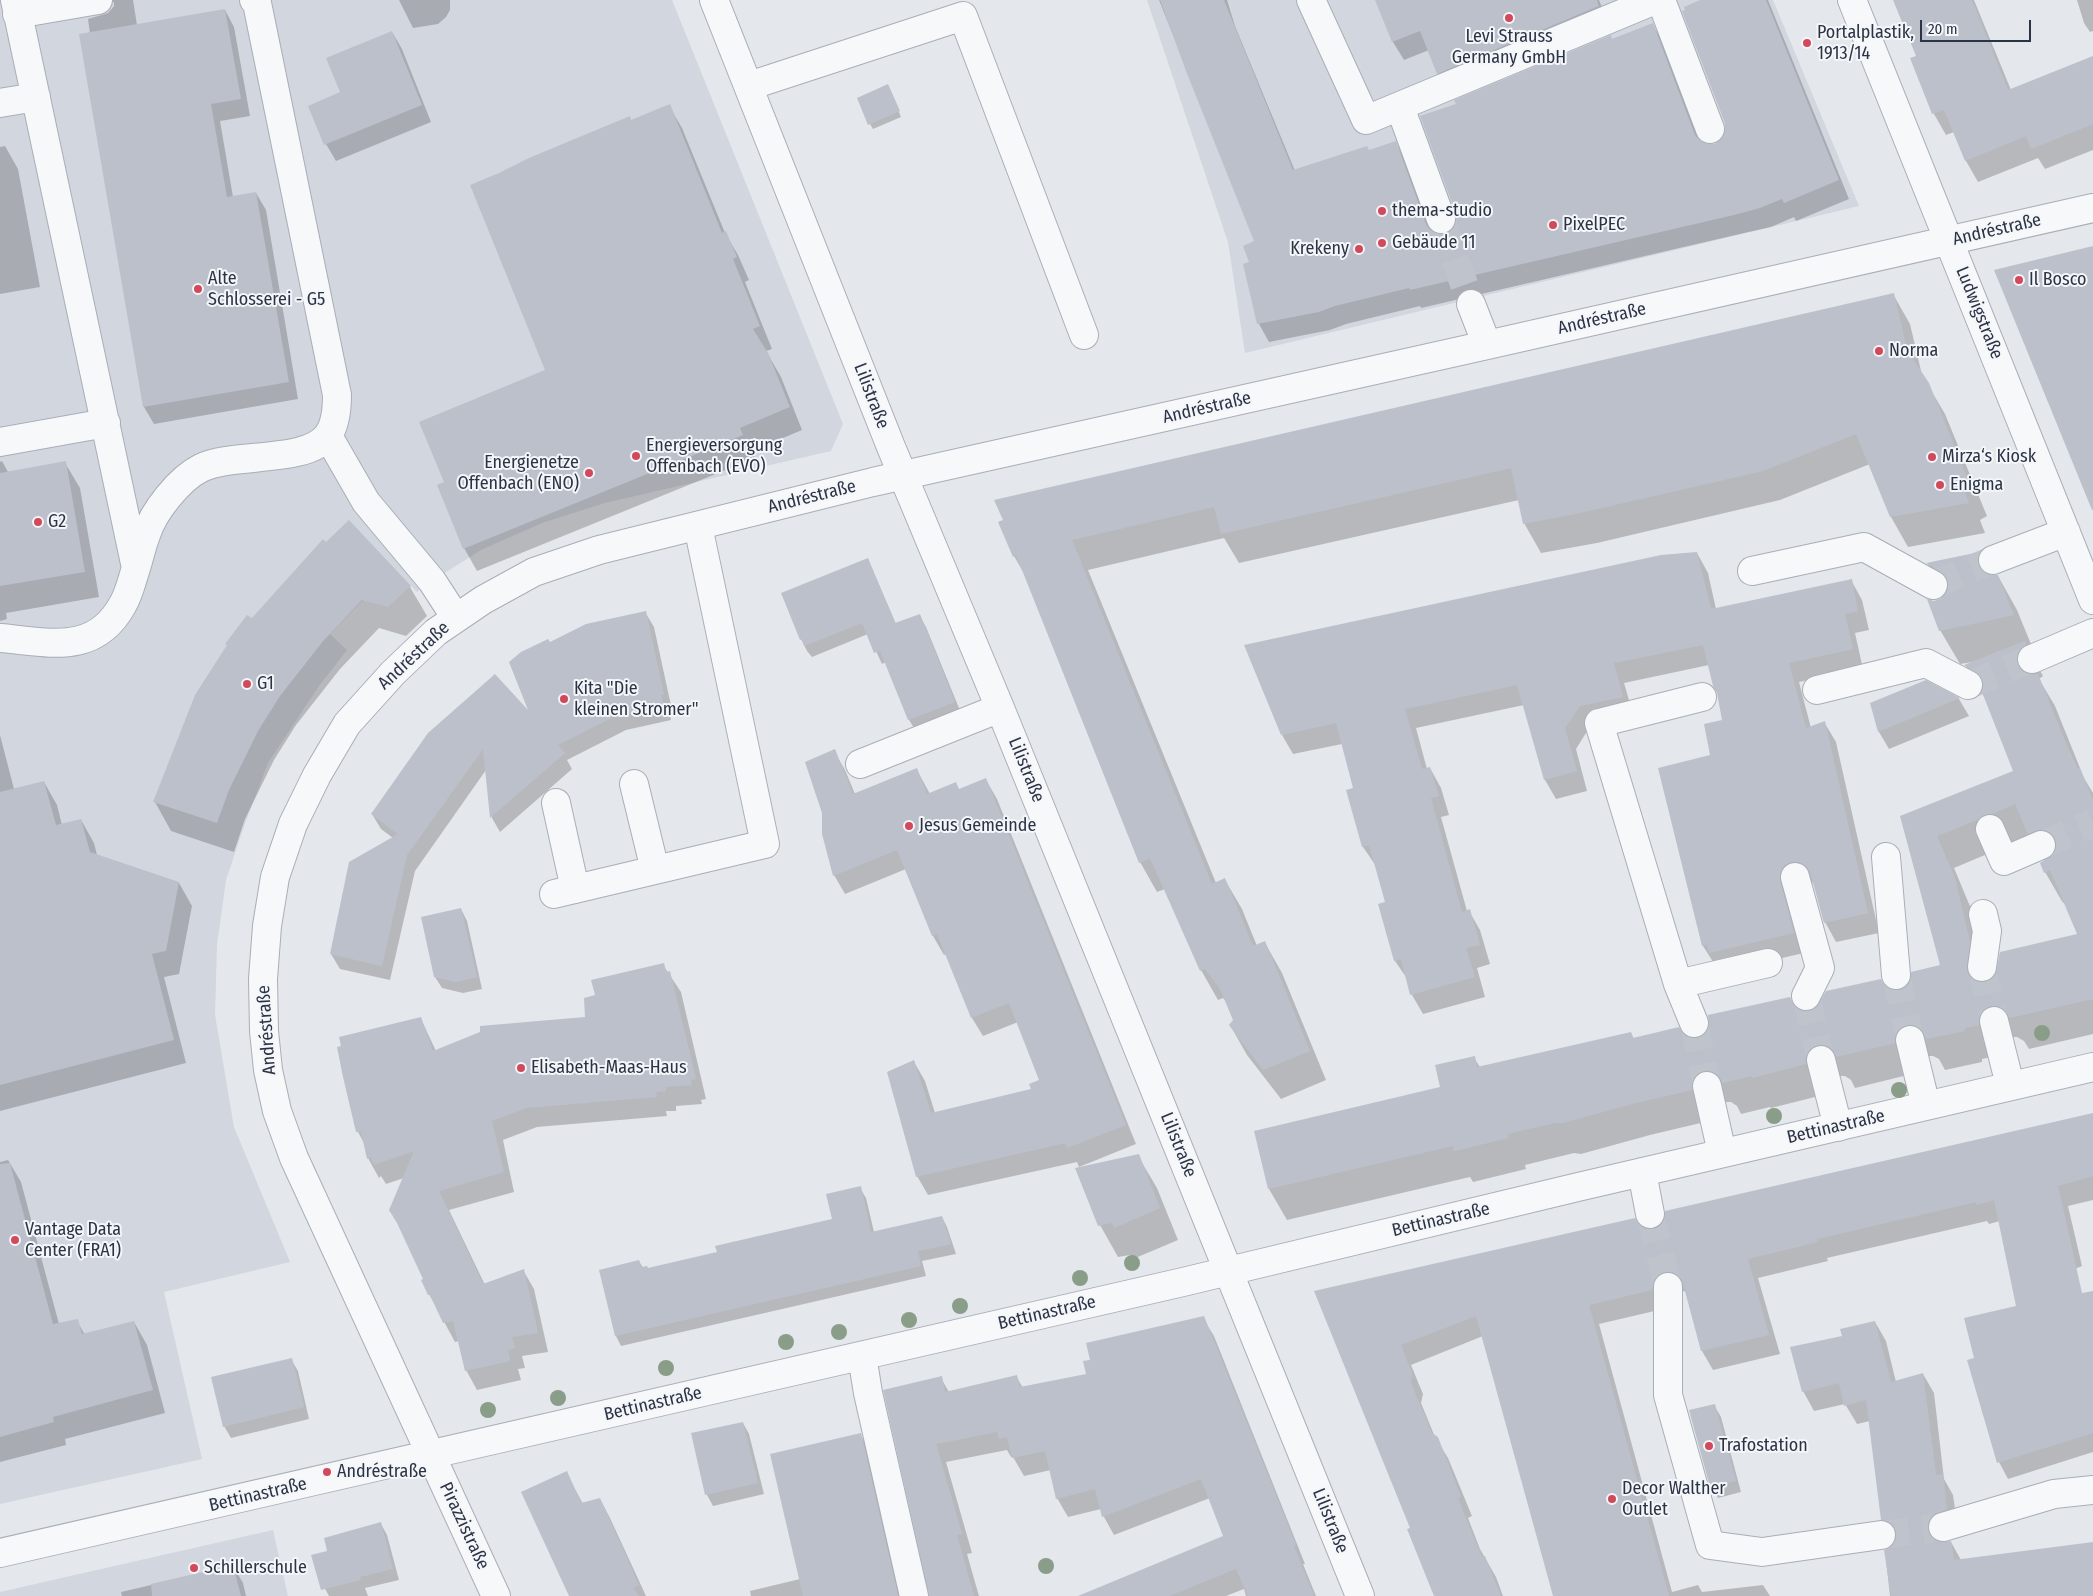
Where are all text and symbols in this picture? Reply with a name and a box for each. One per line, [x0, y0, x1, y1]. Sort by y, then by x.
scale bar [1923, 10, 2034, 42]
marker: Levi Strauss Germany GmbH [1503, 12, 1515, 24]
text: 20 m [1928, 20, 1958, 38]
place label: Portalplastik, 1913/14 [1817, 22, 1914, 64]
place label: Levi Strauss Germany GmbH [1452, 26, 1566, 68]
marker: Portalplastik, 1913/14 [1801, 37, 1813, 49]
place label: thema-studio [1392, 200, 1492, 222]
marker: thema-studio [1376, 205, 1388, 217]
street label: Andréstraße [1951, 209, 2043, 251]
place label: PixelPEC [1563, 214, 1625, 236]
marker: PixelPEC [1547, 219, 1559, 231]
place label: Gebäude 11 [1392, 232, 1475, 254]
marker: Gebäude 11 [1376, 237, 1388, 249]
place label: Krekeny [1290, 238, 1349, 260]
marker: Krekeny [1353, 243, 1365, 255]
street label: Ludwigstraße [1951, 263, 2007, 363]
place label: Alte Schlosserei - G5 [208, 268, 325, 310]
place label: Il Bosco [2029, 269, 2087, 291]
marker: Il Bosco [2013, 274, 2025, 286]
marker: Alte Schlosserei - G5 [192, 283, 204, 295]
street label: Andréstraße [1556, 298, 1648, 340]
place label: Norma [1889, 340, 1938, 362]
marker: Norma [1873, 345, 1885, 357]
street label: Lilistraße [849, 360, 893, 432]
street label: Andréstraße [1161, 387, 1253, 429]
place label: Energieversorgung Offenbach (EVO) [646, 435, 782, 478]
place label: Mirza‘s Kiosk [1942, 446, 2036, 468]
marker: Energieversorgung Offenbach (EVO) [630, 450, 642, 462]
marker: Mirza‘s Kiosk [1926, 451, 1938, 463]
place label: Energienetze Offenbach (ENO) [458, 452, 579, 494]
marker: Energienetze Offenbach (ENO) [583, 467, 595, 479]
place label: Enigma [1950, 474, 2003, 496]
street label: Andréstraße [766, 476, 858, 518]
marker: Enigma [1934, 479, 1946, 491]
place label: G2 [48, 511, 66, 533]
marker: G2 [32, 516, 44, 528]
street label: Andréstraße [374, 617, 454, 695]
place label: G1 [257, 673, 274, 695]
marker: G1 [241, 678, 253, 690]
place label: Kita "Die kleinen Stromer" [574, 678, 699, 721]
marker: Kita "Die kleinen Stromer" [558, 693, 570, 705]
street label: Lilistraße [1003, 734, 1049, 806]
place label: Jesus Gemeinde [919, 815, 1036, 837]
marker: Jesus Gemeinde [903, 820, 915, 832]
street label: Andréstraße [253, 984, 281, 1076]
place label: Elisabeth-Maas-Haus [531, 1057, 687, 1079]
marker: Elisabeth-Maas-Haus [515, 1062, 527, 1074]
street label: Bettinastraße [1785, 1105, 1887, 1149]
street label: Lilistraße [1155, 1109, 1201, 1181]
street label: Bettinastraße [1390, 1198, 1492, 1242]
place label: Vantage Data Center (FRA1) [25, 1219, 121, 1262]
marker: Vantage Data Center (FRA1) [9, 1234, 21, 1246]
street label: Bettinastraße [996, 1291, 1098, 1335]
street label: Bettinastraße [602, 1382, 704, 1426]
place label: Trafostation [1719, 1435, 1808, 1457]
marker: Trafostation [1703, 1440, 1715, 1452]
place label: Andréstraße [337, 1461, 427, 1483]
marker: Andréstraße [321, 1466, 333, 1478]
street label: Bettinastraße [207, 1473, 309, 1517]
place label: Decor Walther Outlet [1622, 1478, 1726, 1520]
street label: Pirazzistraße [434, 1479, 494, 1573]
street label: Lilistraße [1307, 1485, 1353, 1557]
marker: Decor Walther Outlet [1606, 1493, 1618, 1505]
place label: Schillerschule [204, 1557, 307, 1579]
marker: Schillerschule [188, 1562, 200, 1574]

